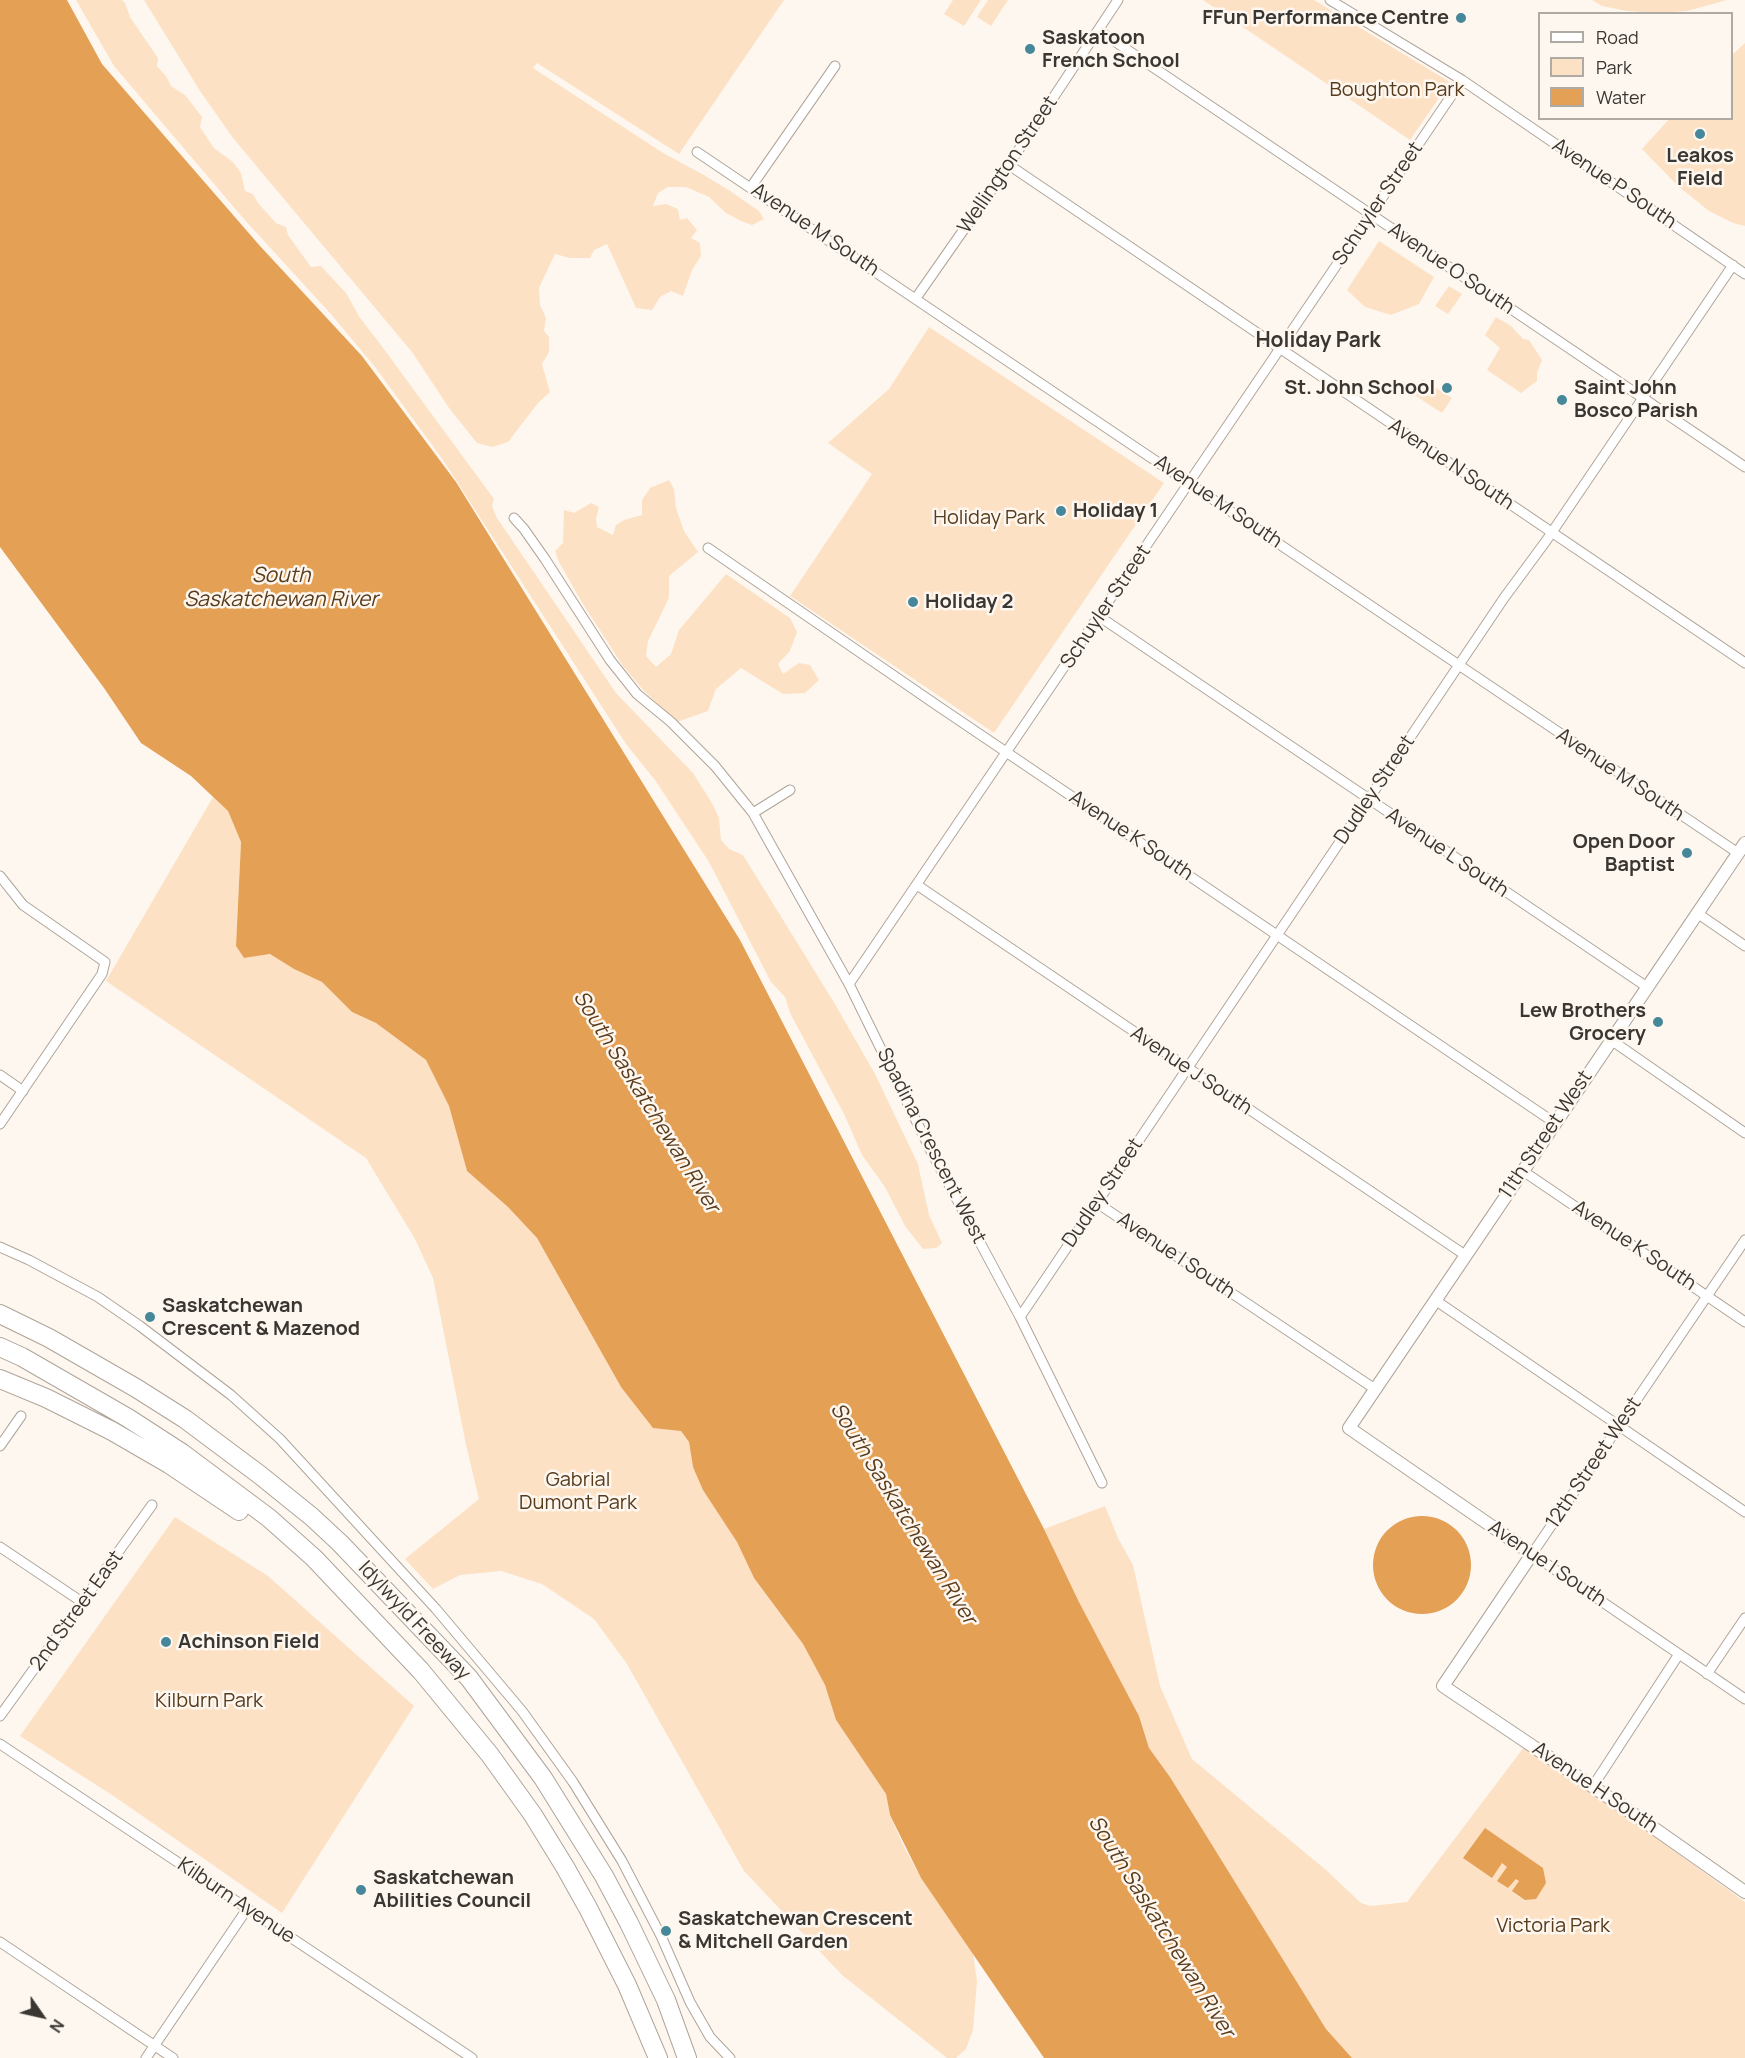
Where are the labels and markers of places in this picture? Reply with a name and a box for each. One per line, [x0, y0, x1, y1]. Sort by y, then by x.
place label: FFun Performance Centre [1202, 6, 1449, 30]
marker: FFun Performance Centre [1454, 11, 1468, 25]
place label: Saskatoon French School [1042, 26, 1180, 73]
marker: Saskatoon French School [1023, 42, 1037, 56]
marker: Leakos Field [1693, 127, 1707, 141]
place label: Leakos Field [1666, 144, 1734, 191]
place label: St. John School [1284, 376, 1435, 400]
place label: Saint John Bosco Parish [1574, 376, 1698, 423]
marker: St. John School [1440, 381, 1454, 395]
marker: Saint John Bosco Parish [1555, 393, 1569, 407]
place label: Holiday 1 [1073, 499, 1158, 523]
marker: Holiday 1 [1054, 504, 1068, 518]
place label: Holiday 2 [925, 590, 1013, 614]
marker: Holiday 2 [906, 595, 920, 609]
place label: Open Door Baptist [1573, 830, 1675, 877]
marker: Open Door Baptist [1680, 846, 1694, 860]
place label: Lew Brothers Grocery [1519, 999, 1646, 1046]
marker: Lew Brothers Grocery [1651, 1015, 1665, 1029]
place label: Saskatchewan Crescent & Mazenod [162, 1294, 360, 1341]
marker: Saskatchewan Crescent & Mazenod [143, 1310, 157, 1324]
place label: Achinson Field [178, 1630, 319, 1654]
marker: Achinson Field [159, 1635, 173, 1649]
place label: Saskatchewan Abilities Council [373, 1866, 531, 1913]
marker: Saskatchewan Abilities Council [354, 1883, 368, 1897]
place label: Saskatchewan Crescent & Mitchell Garden [678, 1907, 913, 1954]
marker: Saskatchewan Crescent & Mitchell Garden [659, 1924, 673, 1938]

